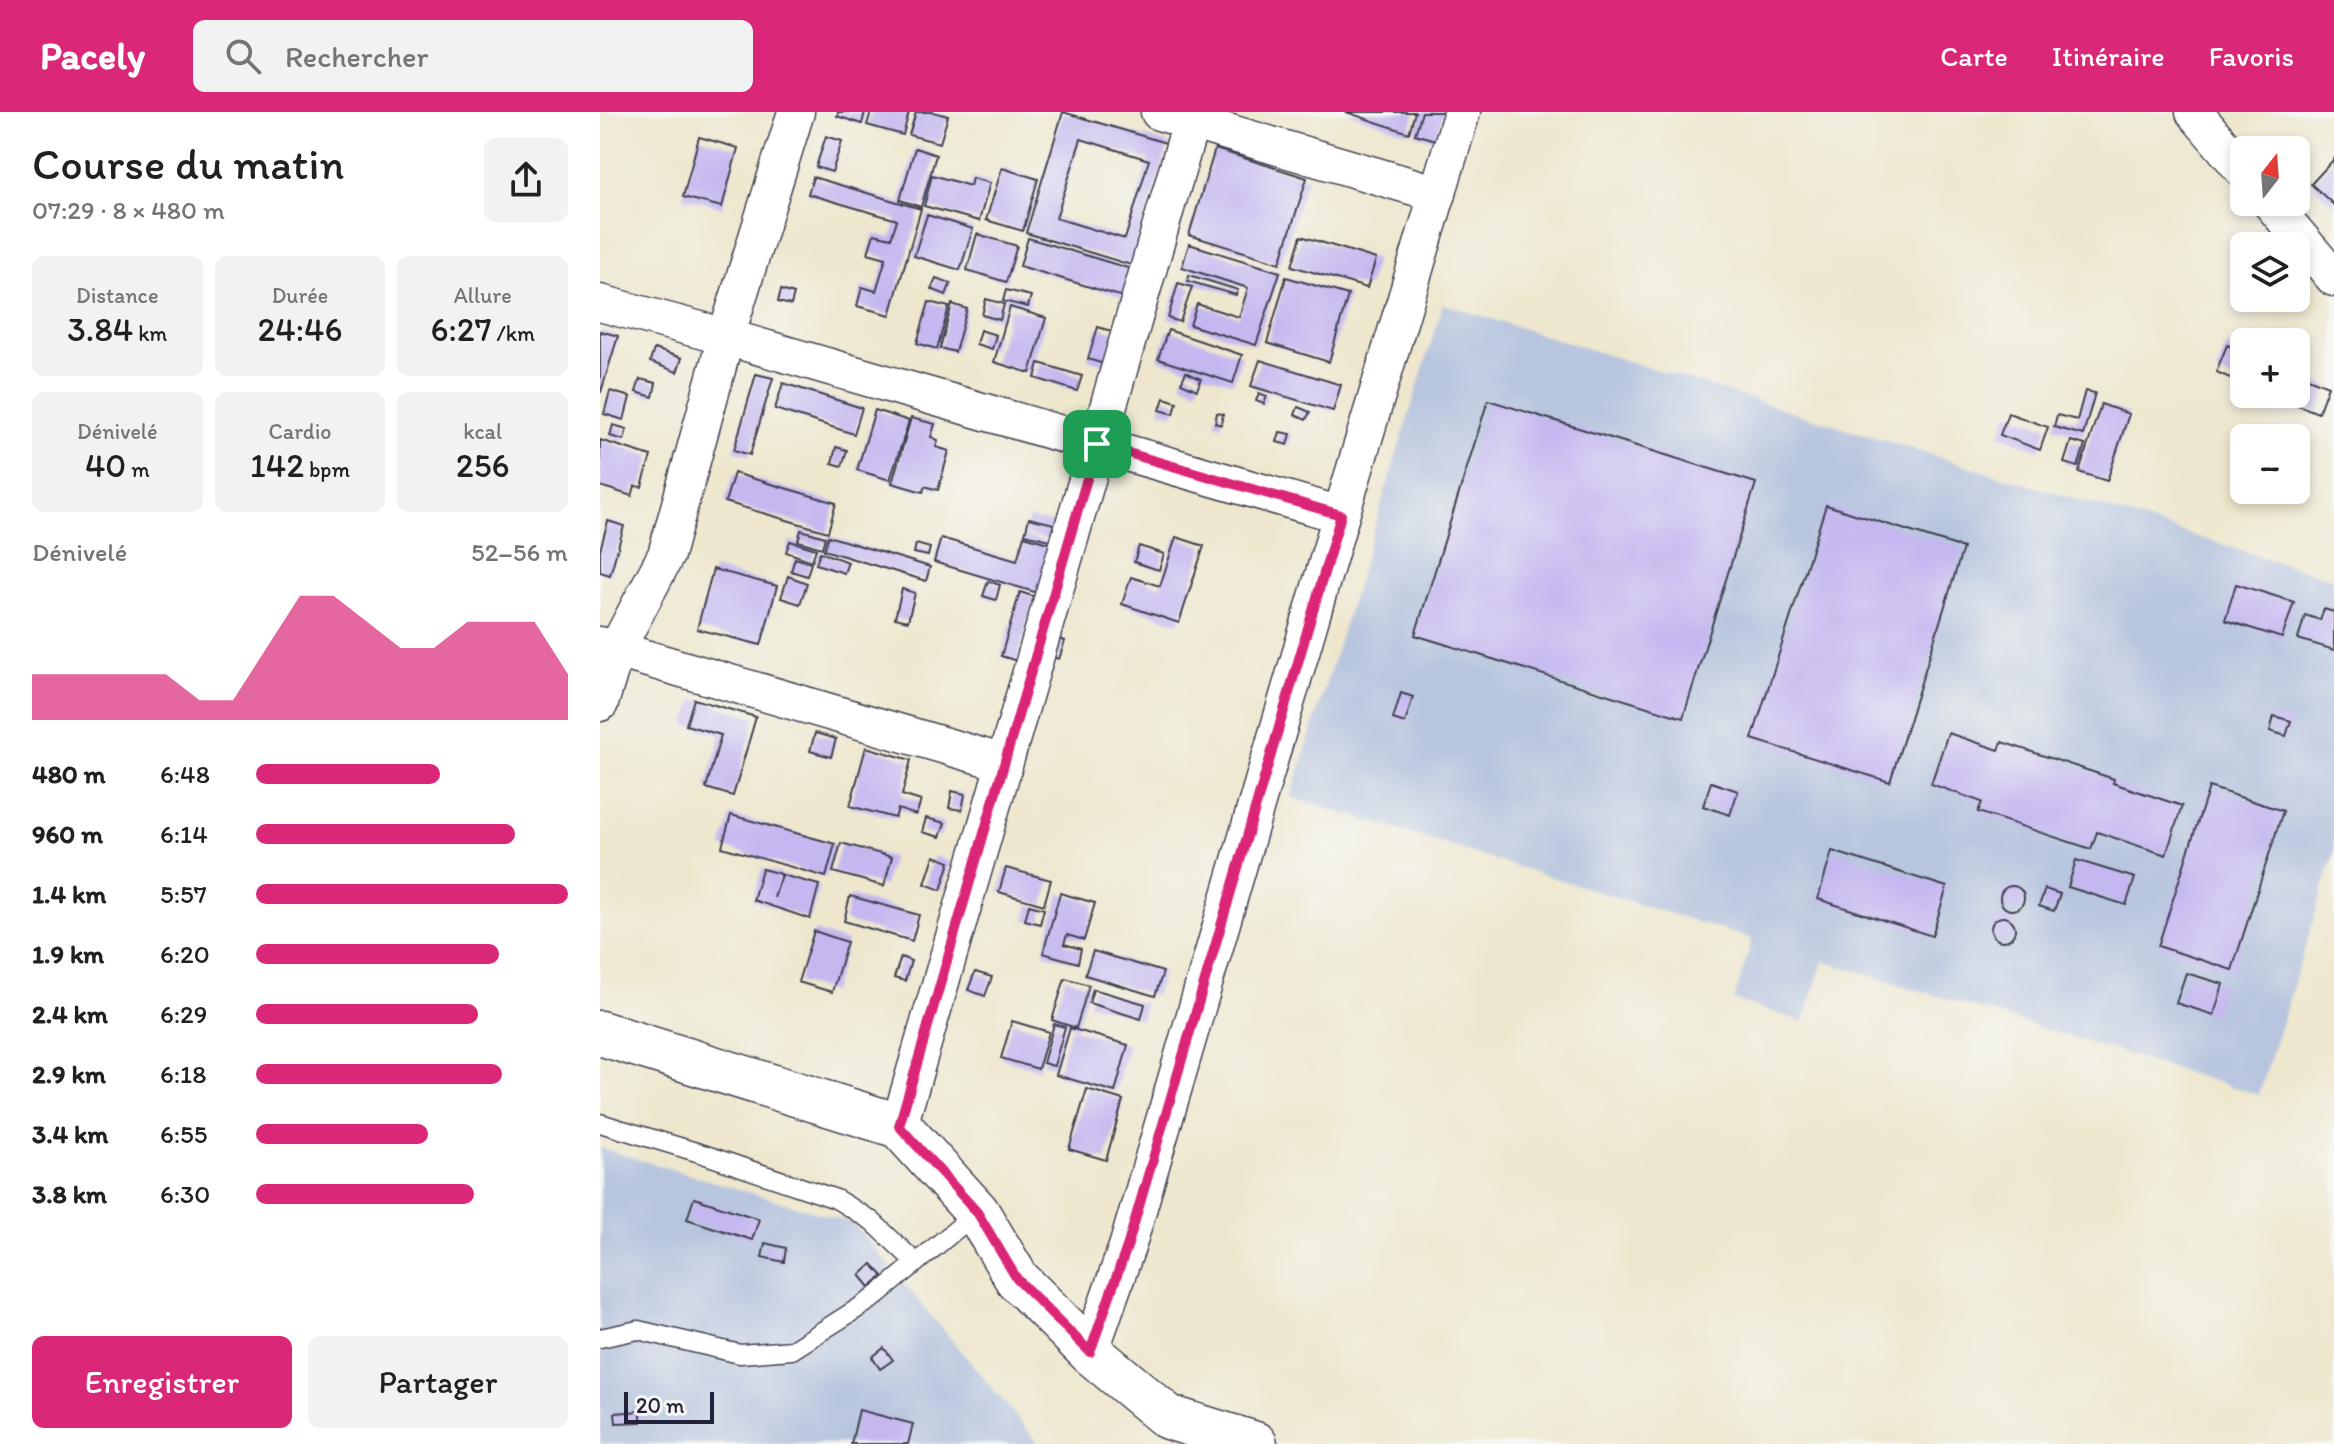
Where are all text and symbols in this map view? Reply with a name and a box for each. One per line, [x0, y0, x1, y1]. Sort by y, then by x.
search box [193, 20, 753, 92]
text: Pacely [40, 33, 145, 79]
icon: search [221, 34, 265, 78]
text: Rechercher [285, 38, 428, 75]
text: Carte [1940, 39, 2008, 73]
text: Itinéraire [2052, 39, 2165, 73]
text: Favoris [2209, 39, 2294, 73]
north arrow [2230, 136, 2310, 216]
map controls [2230, 136, 2310, 504]
text: Course du matin [32, 137, 344, 190]
button: share [484, 138, 568, 222]
text: 07:29 · 8 × 480 m [32, 194, 225, 226]
button: layers [2230, 232, 2310, 312]
text: Distance [76, 282, 159, 309]
text: Durée [272, 282, 328, 309]
text: Allure [454, 282, 512, 309]
text: 3.84 [67, 309, 133, 350]
text: 24:46 [257, 309, 343, 350]
text: 6:27 [430, 309, 492, 350]
text: km [133, 320, 167, 347]
text: /km [492, 320, 535, 347]
button: + [2230, 328, 2310, 408]
pin [1063, 410, 1131, 478]
text: Dénivelé [77, 418, 158, 445]
text: Cardio [269, 418, 331, 445]
text: kcal [463, 418, 502, 445]
icon: arrive [1075, 422, 1119, 466]
button: − [2230, 424, 2310, 504]
text: 40 [85, 445, 126, 486]
text: 142 [250, 445, 304, 486]
text: 256 [456, 445, 510, 486]
text: m [126, 456, 150, 483]
text: bpm [304, 456, 350, 483]
text: Dénivelé [32, 536, 127, 568]
text: 52–56 m [471, 536, 568, 568]
text: 480 m [32, 758, 106, 790]
text: 6:48 [160, 758, 210, 790]
text: 960 m [32, 818, 103, 850]
text: 6:14 [160, 818, 208, 850]
text: 1.4 km [32, 878, 106, 910]
text: 5:57 [160, 878, 207, 910]
text: 1.9 km [32, 938, 104, 970]
text: 6:20 [160, 938, 210, 970]
text: 2.4 km [32, 998, 108, 1030]
text: 6:29 [160, 998, 207, 1030]
text: 2.9 km [32, 1058, 106, 1090]
text: 6:18 [160, 1058, 206, 1090]
text: 3.4 km [32, 1118, 108, 1150]
text: 6:55 [160, 1118, 207, 1150]
text: 3.8 km [32, 1178, 107, 1210]
text: 6:30 [160, 1178, 210, 1210]
button: Enregistrer [32, 1336, 292, 1428]
button: Partager [308, 1336, 568, 1428]
scale bar [624, 1388, 714, 1424]
text: 20 m [636, 1392, 685, 1419]

